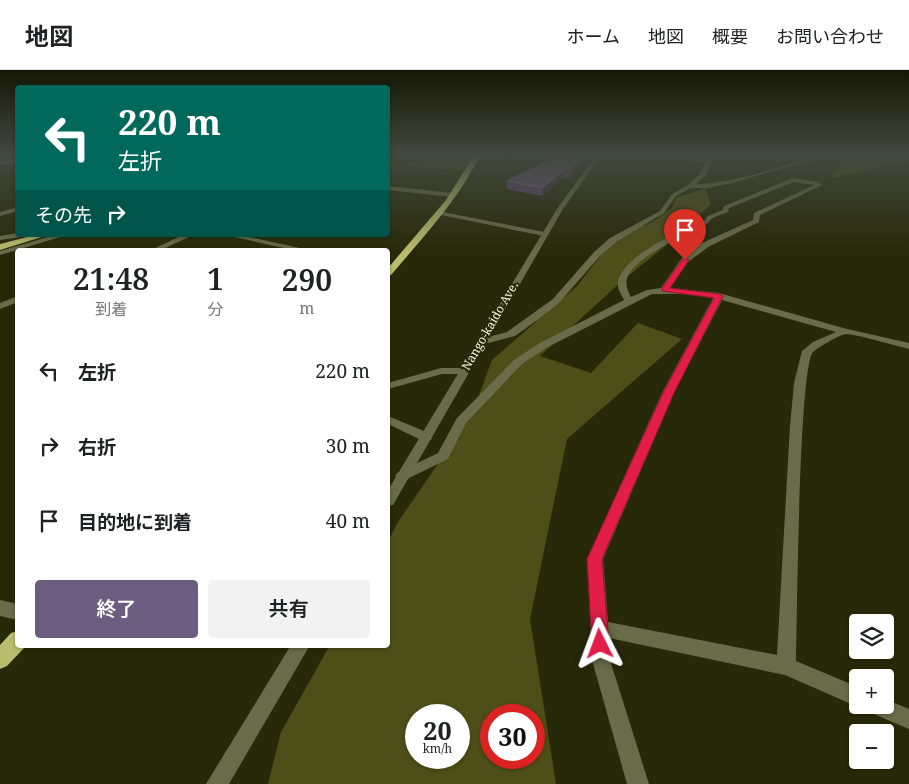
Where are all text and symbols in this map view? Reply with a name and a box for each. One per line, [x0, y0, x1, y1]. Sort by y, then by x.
text: 地図 [25, 19, 73, 52]
text: ホーム [567, 24, 620, 48]
text: 地図 [648, 24, 684, 48]
text: 概要 [712, 24, 748, 48]
text: お問い合わせ [776, 24, 884, 48]
text: 220 m [118, 98, 221, 145]
icon: left [35, 105, 100, 170]
text: 左折 [118, 145, 162, 175]
icon: right [102, 200, 130, 228]
text: その先 [35, 202, 92, 228]
pin [664, 209, 706, 260]
icon: arrive [671, 216, 699, 244]
text: 21:48 [73, 258, 149, 299]
text: 1 [207, 258, 224, 299]
text: 290 [282, 259, 332, 300]
street label: Nango-kaido Ave. [457, 278, 522, 373]
text: m [299, 297, 314, 319]
text: 到着 [95, 298, 127, 320]
text: 分 [207, 298, 223, 320]
icon: left [35, 357, 63, 385]
text: 220 m [315, 358, 370, 384]
text: 左折 [78, 359, 116, 385]
icon: right [35, 432, 63, 460]
text: 30 m [326, 433, 370, 459]
text: 右折 [78, 434, 116, 460]
icon: arrive [35, 507, 63, 535]
text: 40 m [326, 508, 370, 534]
text: 目的地に到着 [78, 509, 192, 535]
button: 終了 [35, 580, 198, 638]
button: 共有 [208, 580, 370, 638]
map controls [849, 614, 894, 769]
button: layers [849, 614, 894, 659]
position arrow [573, 617, 625, 669]
button: + [849, 669, 894, 714]
speed limit sign: 30 [480, 704, 545, 769]
text: 20 [423, 713, 452, 747]
button: − [849, 724, 894, 769]
text: km/h [423, 740, 452, 757]

